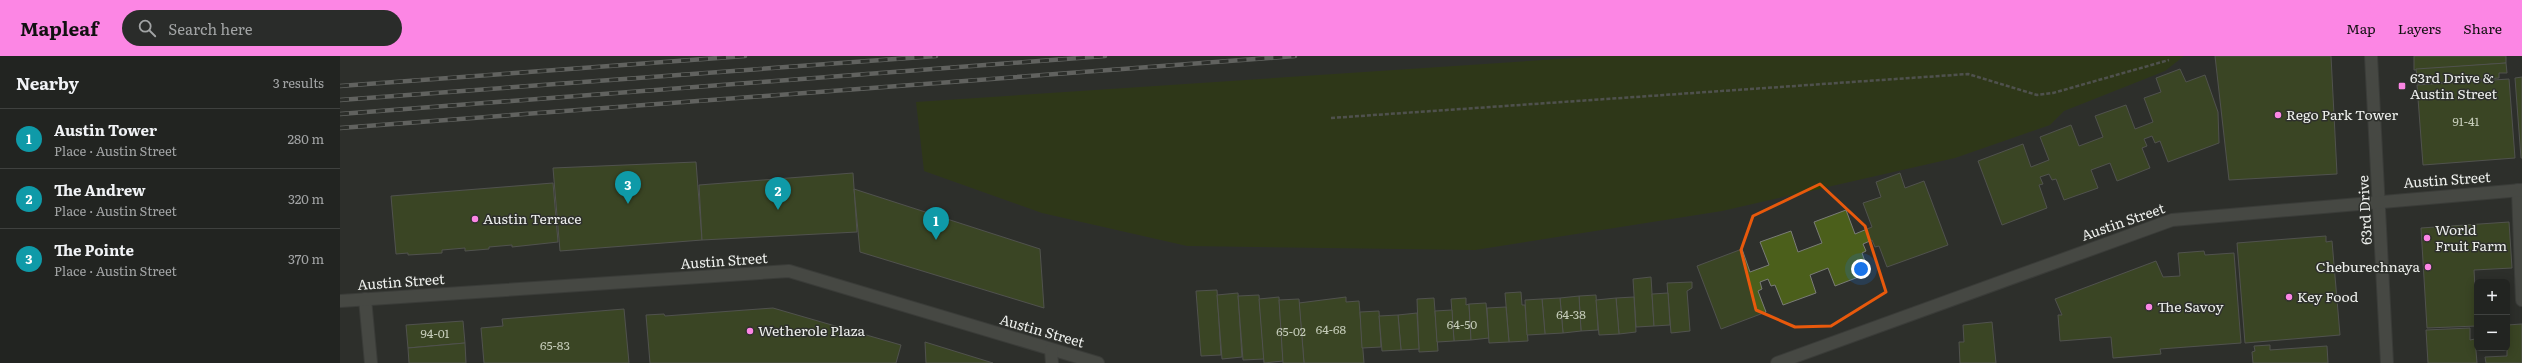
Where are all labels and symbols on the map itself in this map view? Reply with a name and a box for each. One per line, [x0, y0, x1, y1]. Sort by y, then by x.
place label: 63rd Drive & Austin Street [2410, 67, 2498, 103]
marker: 63rd Drive & Austin Street [2397, 81, 2407, 91]
place label: Rego Park Tower [2286, 104, 2398, 124]
marker: Rego Park Tower [2273, 110, 2283, 120]
house number: 91-41 [2453, 112, 2480, 130]
street label: Austin Street [2403, 166, 2491, 192]
pin: 3 [615, 171, 641, 204]
street label: 63rd Drive [2352, 175, 2376, 245]
pin: 2 [765, 177, 791, 210]
street label: Austin Street [2078, 197, 2167, 245]
pin: 1 [923, 207, 949, 240]
place label: Austin Terrace [483, 208, 582, 228]
marker: Austin Terrace [470, 214, 480, 224]
place label: World Fruit Farm [2435, 219, 2508, 255]
marker: World Fruit Farm [2422, 233, 2432, 243]
street label: Austin Street [680, 247, 768, 273]
place label: Cheburechnaya [2316, 256, 2420, 276]
your location [1851, 259, 1871, 279]
marker: Cheburechnaya [2423, 262, 2433, 272]
street label: Austin Street [357, 268, 445, 294]
place label: Key Food [2297, 286, 2359, 306]
marker: Key Food [2284, 292, 2294, 302]
place label: The Savoy [2157, 296, 2224, 316]
marker: The Savoy [2144, 302, 2154, 312]
house number: 64-38 [1556, 305, 1586, 323]
street label: Austin Street [998, 308, 1087, 352]
house number: 64-50 [1447, 315, 1477, 333]
place label: Wetherole Plaza [758, 320, 866, 340]
house number: 64-68 [1316, 320, 1347, 338]
house number: 65-02 [1276, 322, 1306, 340]
house number: 94-01 [421, 324, 450, 342]
marker: Wetherole Plaza [745, 326, 755, 336]
house number: 65-83 [540, 336, 570, 354]

